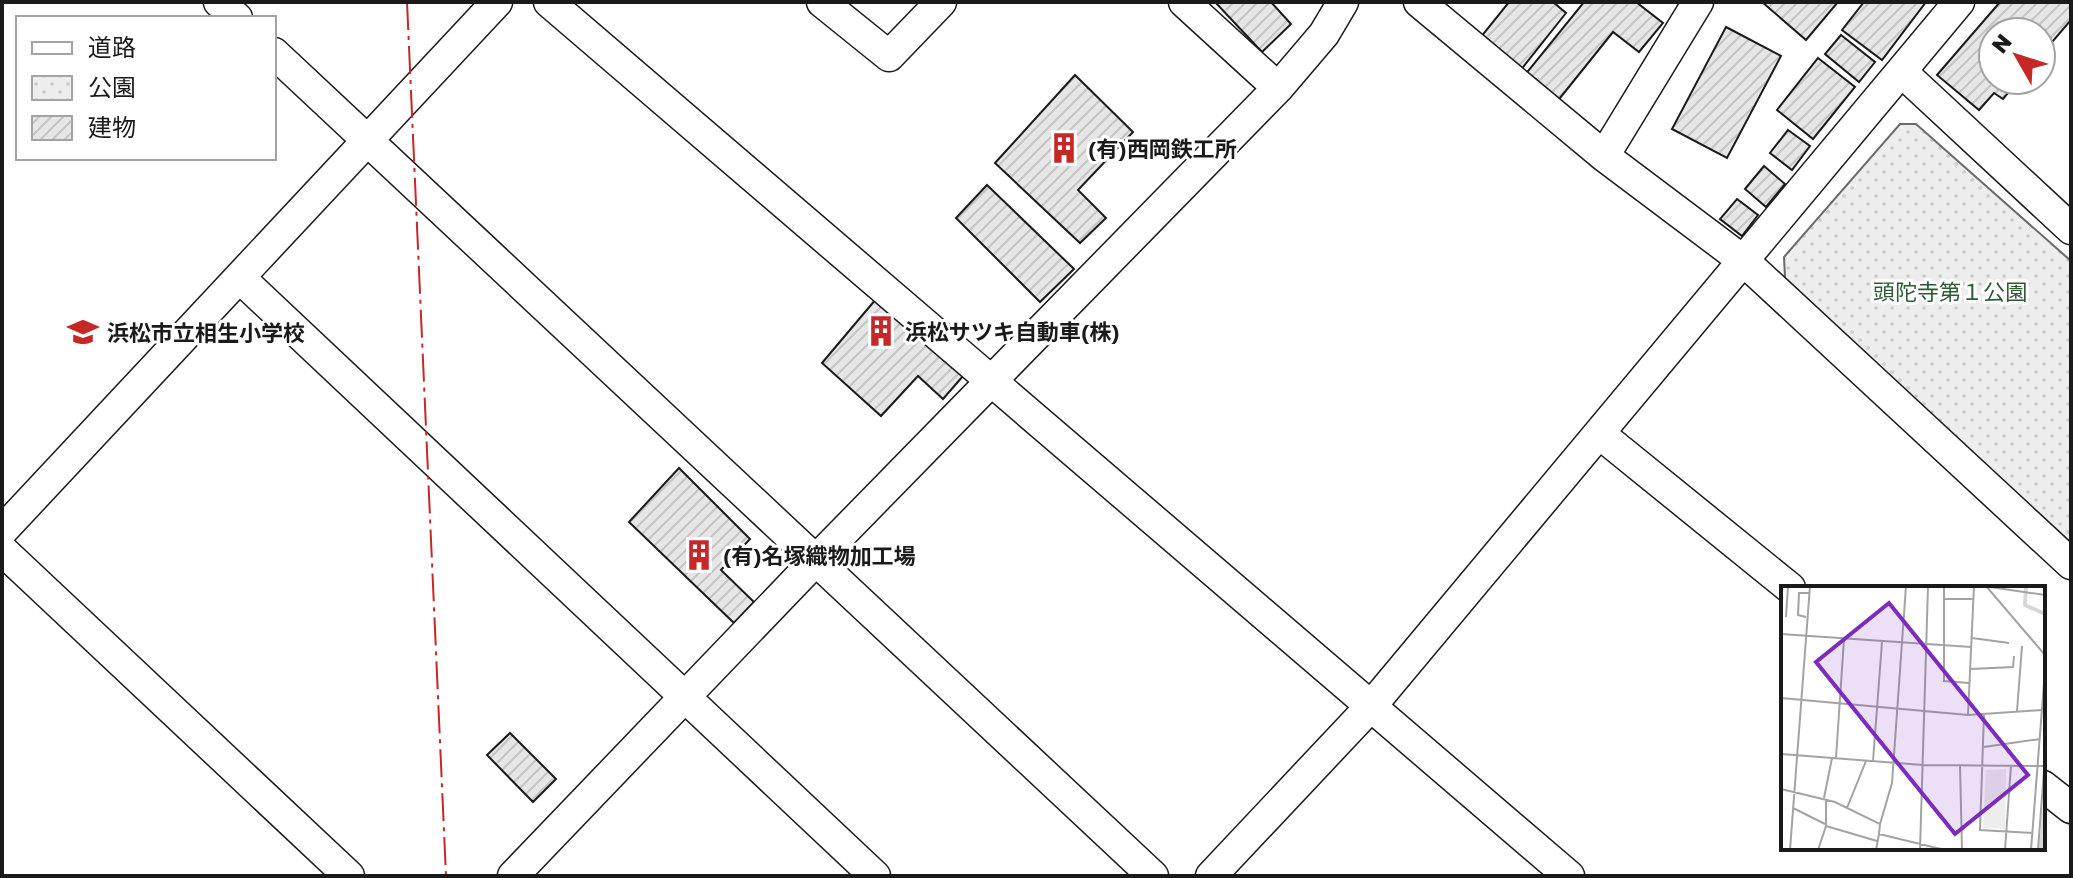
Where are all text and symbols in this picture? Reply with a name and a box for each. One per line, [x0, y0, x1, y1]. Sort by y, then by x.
legend [16, 16, 276, 160]
north arrow [1977, 16, 2057, 96]
text: N [1985, 28, 2017, 58]
text: 道路 [88, 32, 136, 61]
text: 公園 [88, 72, 136, 101]
text: 建物 [88, 112, 136, 141]
building icon: (有)西岡鉄工所 [1047, 131, 1081, 165]
place label: (有)西岡鉄工所 [1088, 135, 1237, 162]
park label: 頭陀寺第１公園 [1873, 278, 2027, 305]
building icon: 浜松サツキ自動車(株) [864, 314, 898, 348]
school or university icon: 浜松市立相生小学校 [66, 315, 100, 349]
place label: 浜松サツキ自動車(株) [905, 318, 1120, 345]
place label: 浜松市立相生小学校 [107, 319, 305, 346]
building icon: (有)名塚織物加工場 [682, 538, 716, 572]
place label: (有)名塚織物加工場 [723, 542, 916, 569]
inset map [1781, 586, 2045, 850]

